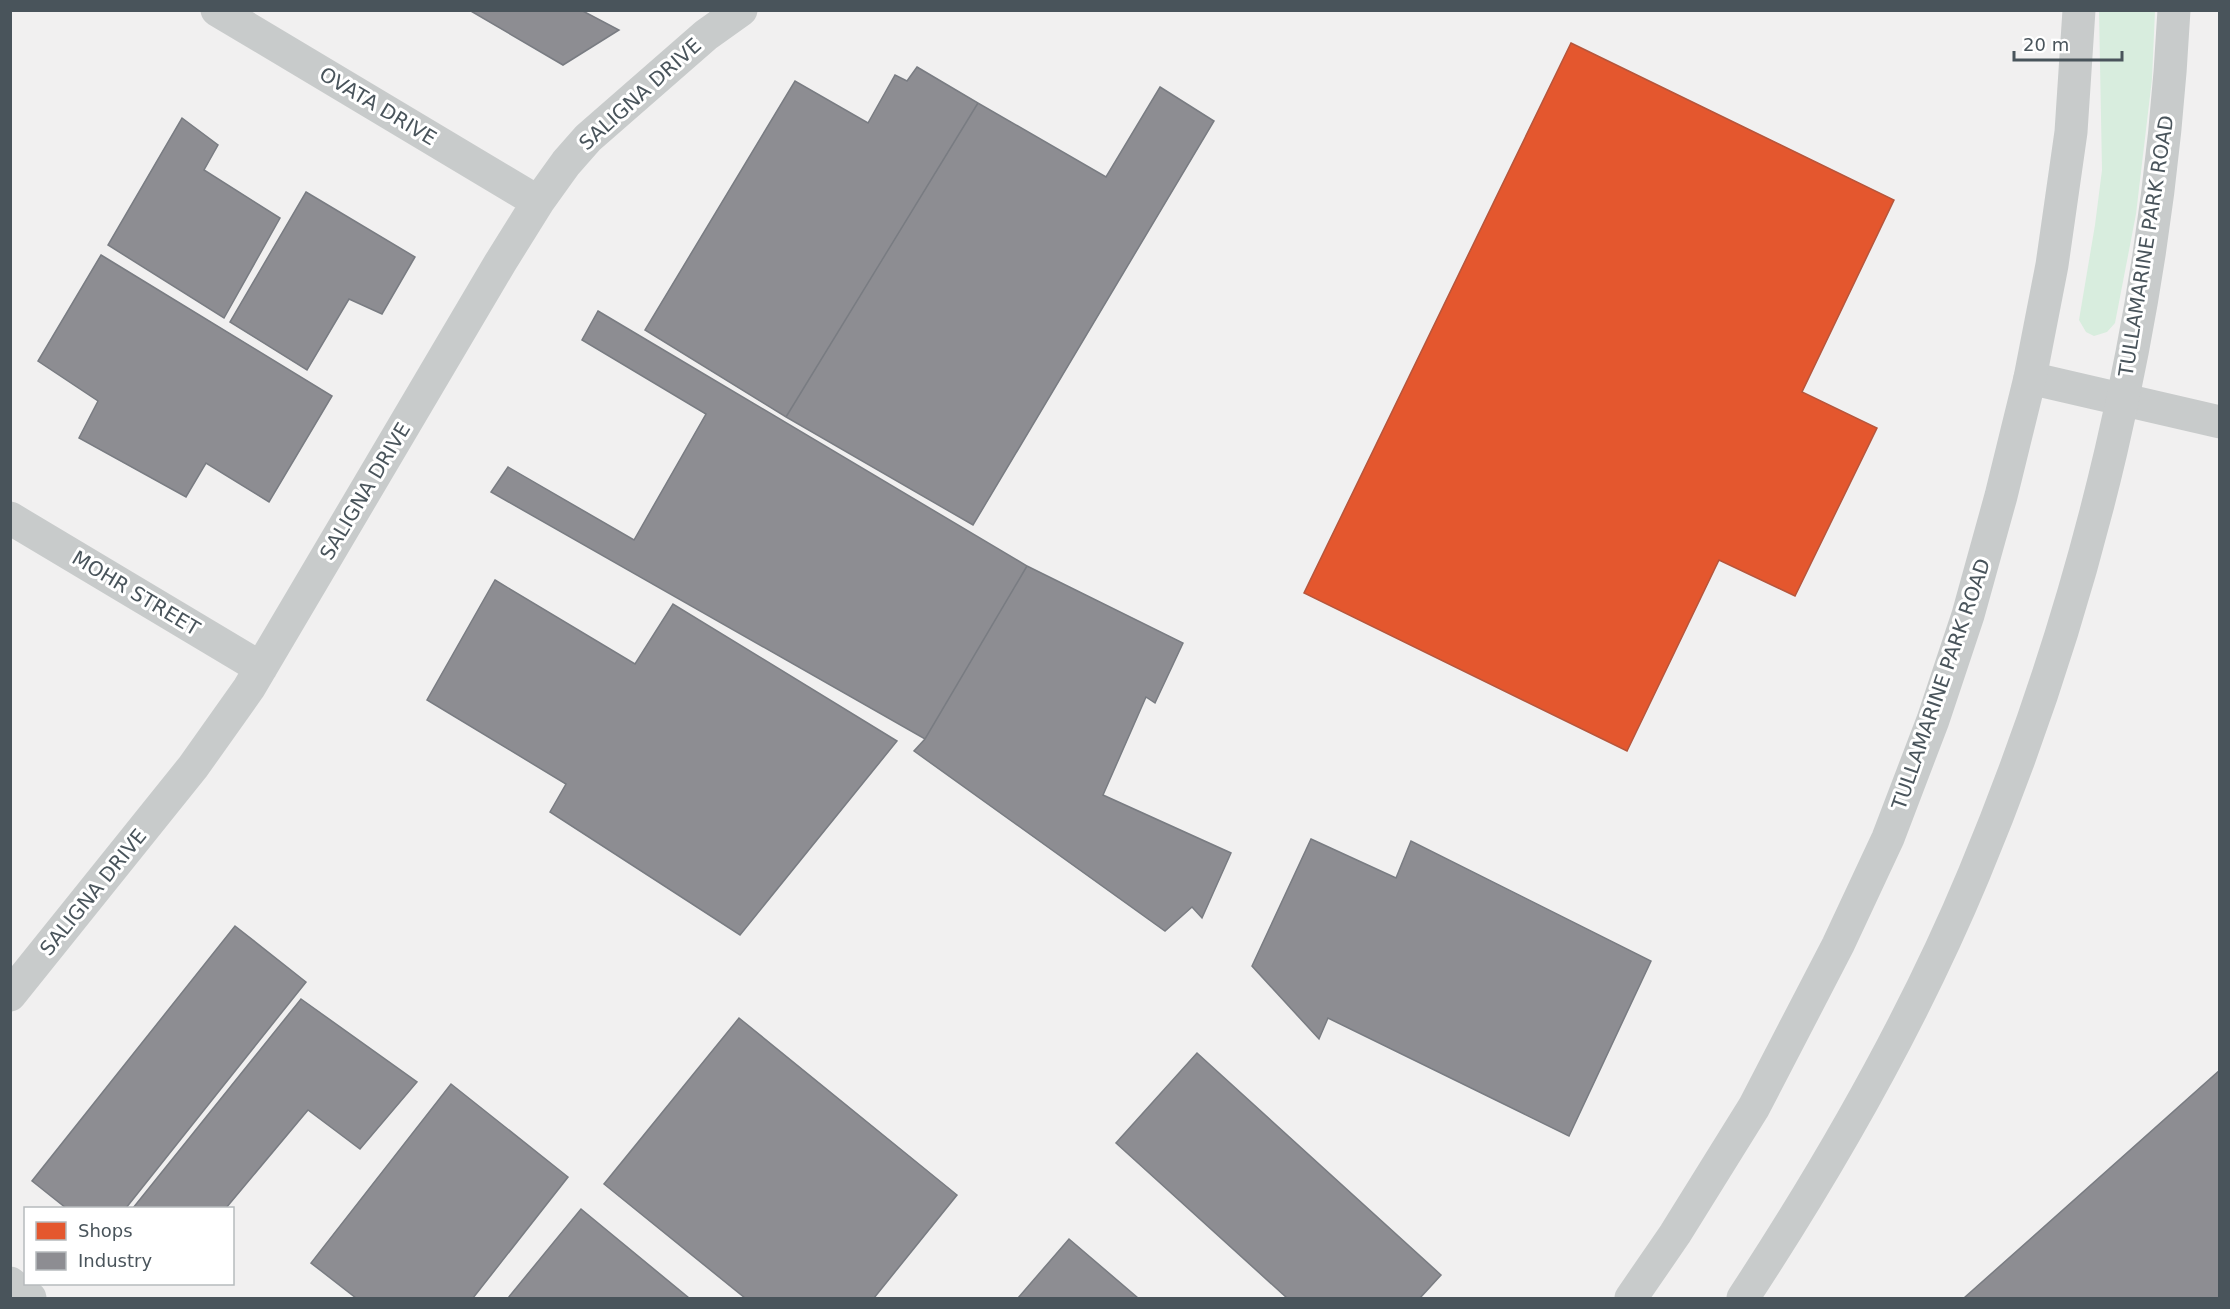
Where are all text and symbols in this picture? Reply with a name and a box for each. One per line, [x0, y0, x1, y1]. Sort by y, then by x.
scale bar [2014, 24, 2122, 62]
street label: SALIGNA DRIVE [574, 33, 706, 155]
text: 20 m [2023, 34, 2069, 55]
street label: OVATA DRIVE [315, 62, 441, 150]
street label: TULLAMARINE PARK ROAD [2113, 114, 2179, 379]
street label: SALIGNA DRIVE [315, 418, 415, 564]
street label: MOHR STREET [68, 545, 205, 641]
street label: TULLAMARINE PARK ROAD [1886, 555, 1995, 814]
street label: SALIGNA DRIVE [35, 824, 151, 960]
legend [24, 1207, 234, 1285]
text: Shops [78, 1220, 133, 1241]
text: Industry [78, 1250, 152, 1271]

